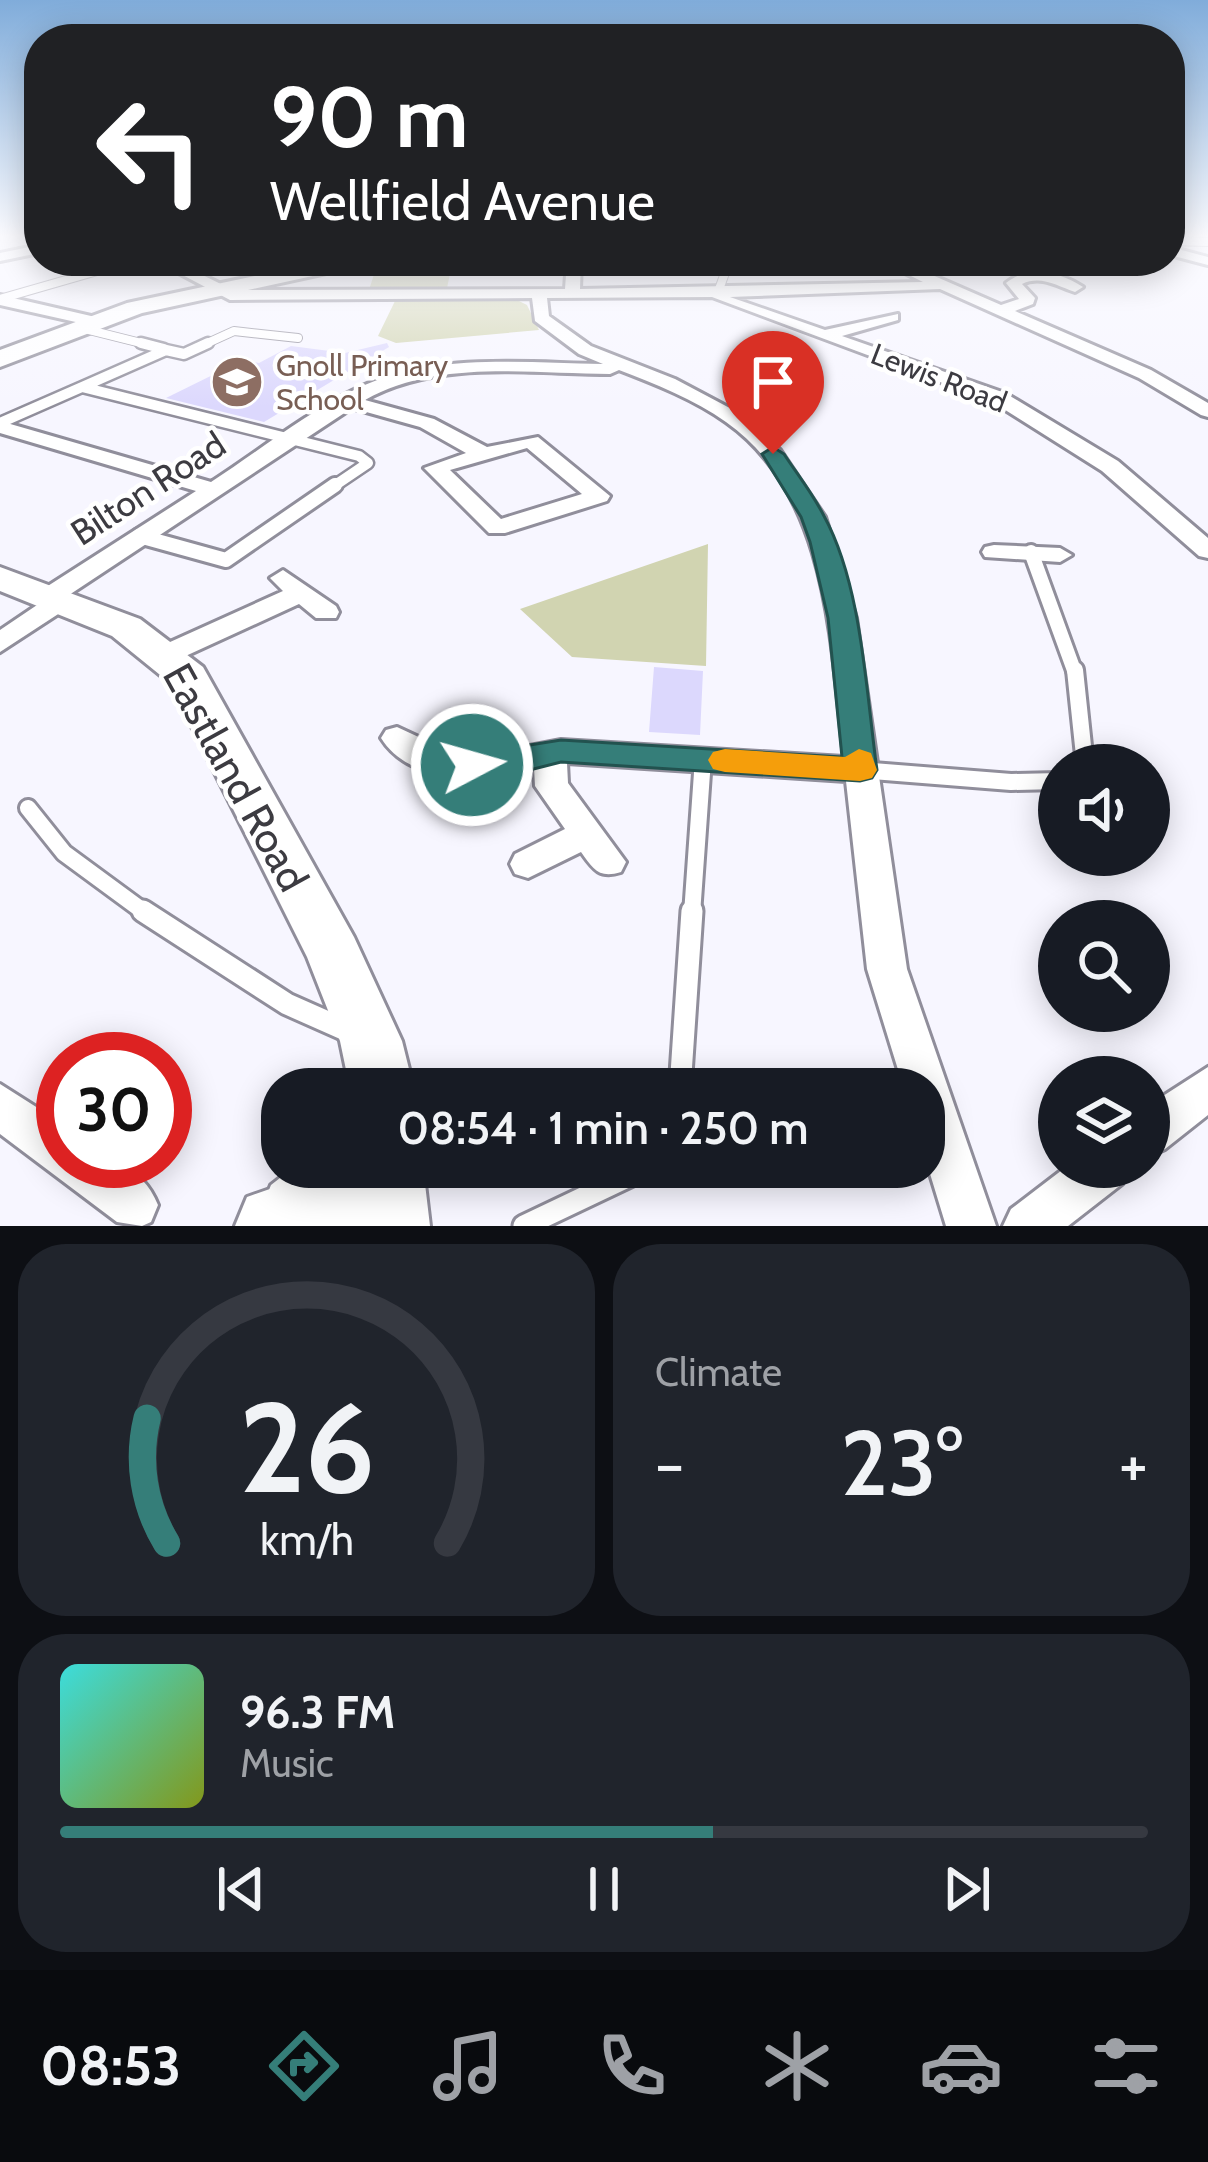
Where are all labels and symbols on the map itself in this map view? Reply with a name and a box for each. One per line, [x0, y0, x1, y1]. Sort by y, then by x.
pin [722, 331, 824, 454]
street label: Lewis Road [866, 335, 1012, 421]
place label: Gnoll Primary School [276, 347, 448, 418]
school or university icon: Gnoll Primary School [209, 354, 265, 410]
street label: Bilton Road [62, 422, 234, 554]
street label: Eastland Road [152, 654, 320, 900]
position arrow [409, 702, 535, 828]
speed limit sign: 30 [36, 1032, 192, 1188]

